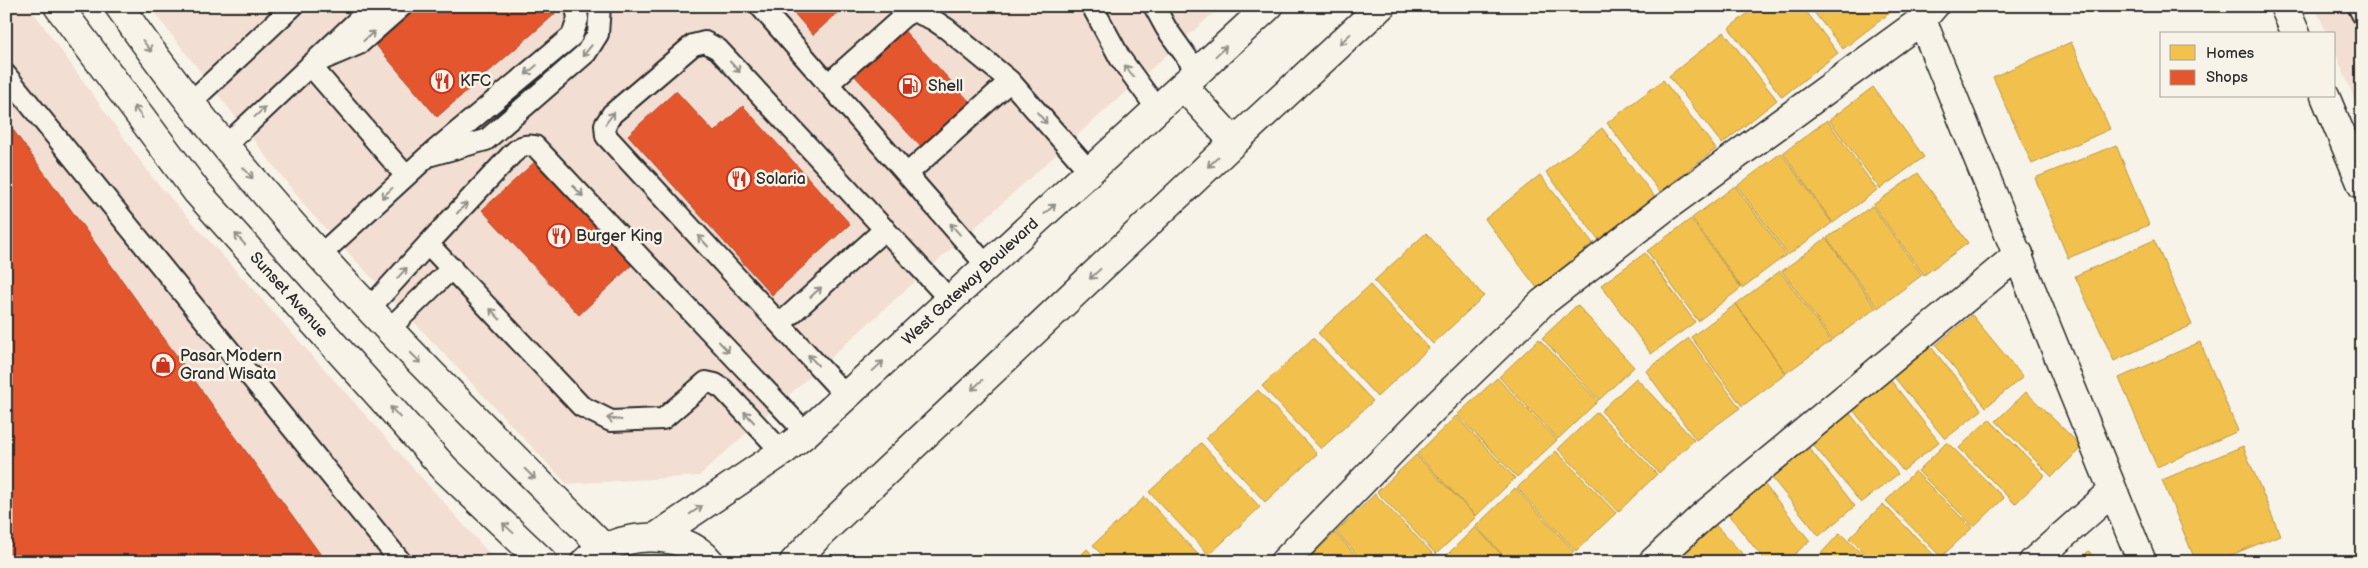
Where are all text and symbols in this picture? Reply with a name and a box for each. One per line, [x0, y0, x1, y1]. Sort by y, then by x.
one-way arrow [362, 30, 375, 41]
legend [2160, 32, 2336, 98]
one-way arrow [1338, 33, 1351, 45]
one-way arrow [142, 39, 152, 53]
one-way arrow [581, 44, 592, 57]
text: Homes [2206, 44, 2255, 63]
one-way arrow [1214, 45, 1227, 57]
one-way arrow [729, 60, 741, 73]
one-way arrow [525, 64, 538, 75]
one-way arrow [1124, 64, 1134, 78]
restaurant icon: KFC [429, 68, 455, 94]
text: Shops [2206, 68, 2249, 87]
place label: KFC [460, 72, 491, 91]
fuel station icon: Shell [897, 73, 923, 99]
place label: Shell [928, 77, 963, 96]
one-way arrow [132, 106, 143, 119]
one-way arrow [254, 106, 266, 118]
one-way arrow [605, 111, 615, 125]
one-way arrow [1036, 112, 1048, 125]
one-way arrow [1206, 156, 1219, 168]
one-way arrow [242, 166, 253, 179]
restaurant icon: Solaria [726, 166, 752, 192]
place label: Solaria [756, 170, 806, 189]
one-way arrow [572, 185, 584, 198]
one-way arrow [381, 187, 394, 199]
one-way arrow [456, 202, 467, 215]
one-way arrow [1043, 203, 1056, 215]
street label: West Gateway Boulevard [898, 214, 1042, 349]
restaurant icon: Burger King [546, 223, 572, 249]
one-way arrow [950, 223, 961, 236]
place label: Burger King [576, 227, 663, 246]
one-way arrow [234, 232, 245, 245]
one-way arrow [697, 234, 709, 247]
street label: Sunset Avenue [246, 248, 332, 342]
one-way arrow [396, 267, 408, 280]
one-way arrow [1089, 268, 1101, 280]
one-way arrow [810, 286, 823, 298]
one-way arrow [489, 307, 501, 320]
one-way arrow [718, 341, 730, 353]
place label: Pasar Modern Grand Wisata [180, 347, 282, 384]
shop icon: Pasar Modern Grand Wisata [150, 352, 176, 378]
one-way arrow [410, 352, 422, 364]
one-way arrow [807, 354, 819, 367]
one-way arrow [872, 360, 885, 372]
one-way arrow [971, 379, 983, 391]
one-way arrow [389, 406, 400, 419]
one-way arrow [743, 410, 755, 423]
one-way arrow [607, 414, 623, 424]
one-way arrow [524, 468, 536, 480]
one-way arrow [689, 505, 703, 515]
one-way arrow [502, 522, 514, 534]

